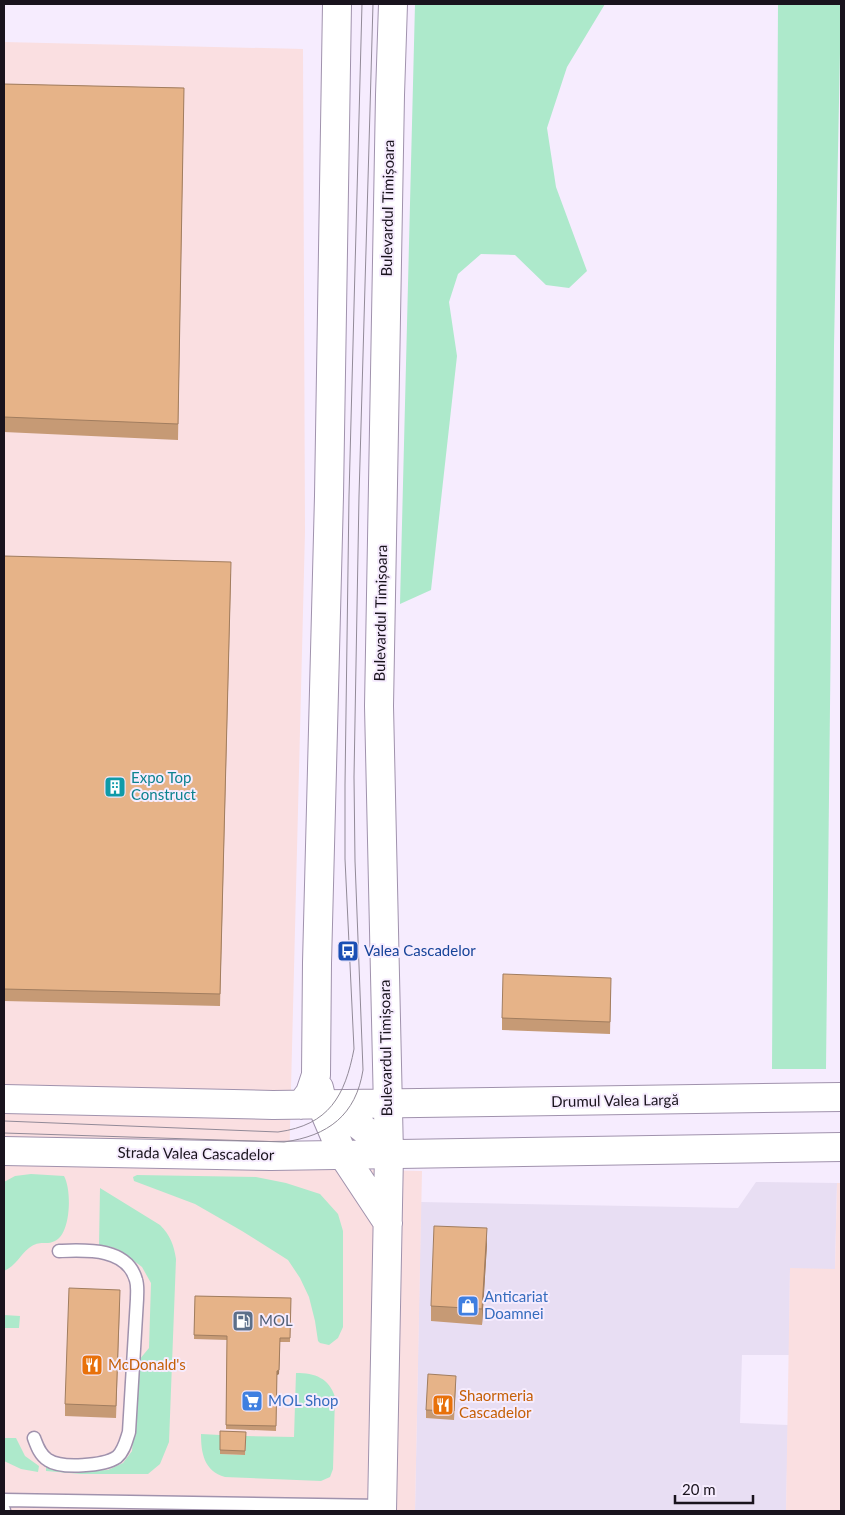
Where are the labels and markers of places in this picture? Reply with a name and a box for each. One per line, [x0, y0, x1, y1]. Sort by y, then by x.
place label: Expo Top Construct [131, 768, 197, 803]
building icon: Expo Top Construct [103, 775, 127, 799]
bus stop icon: Valea Cascadelor [336, 939, 360, 963]
place label: Valea Cascadelor [364, 941, 476, 959]
place label: Anticariat Doamnei [484, 1287, 549, 1322]
shop icon: Anticariat Doamnei [456, 1294, 480, 1318]
fuel station icon: MOL [231, 1309, 255, 1333]
place label: MOL [259, 1311, 293, 1329]
restaurant icon: McDonald's [80, 1353, 104, 1377]
place label: McDonald's [108, 1355, 186, 1373]
place label: Shaormeria Cascadelor [459, 1386, 534, 1421]
supermarket icon: MOL Shop [240, 1389, 264, 1413]
place label: MOL Shop [268, 1391, 338, 1409]
restaurant icon: Shaormeria Cascadelor [431, 1393, 455, 1417]

